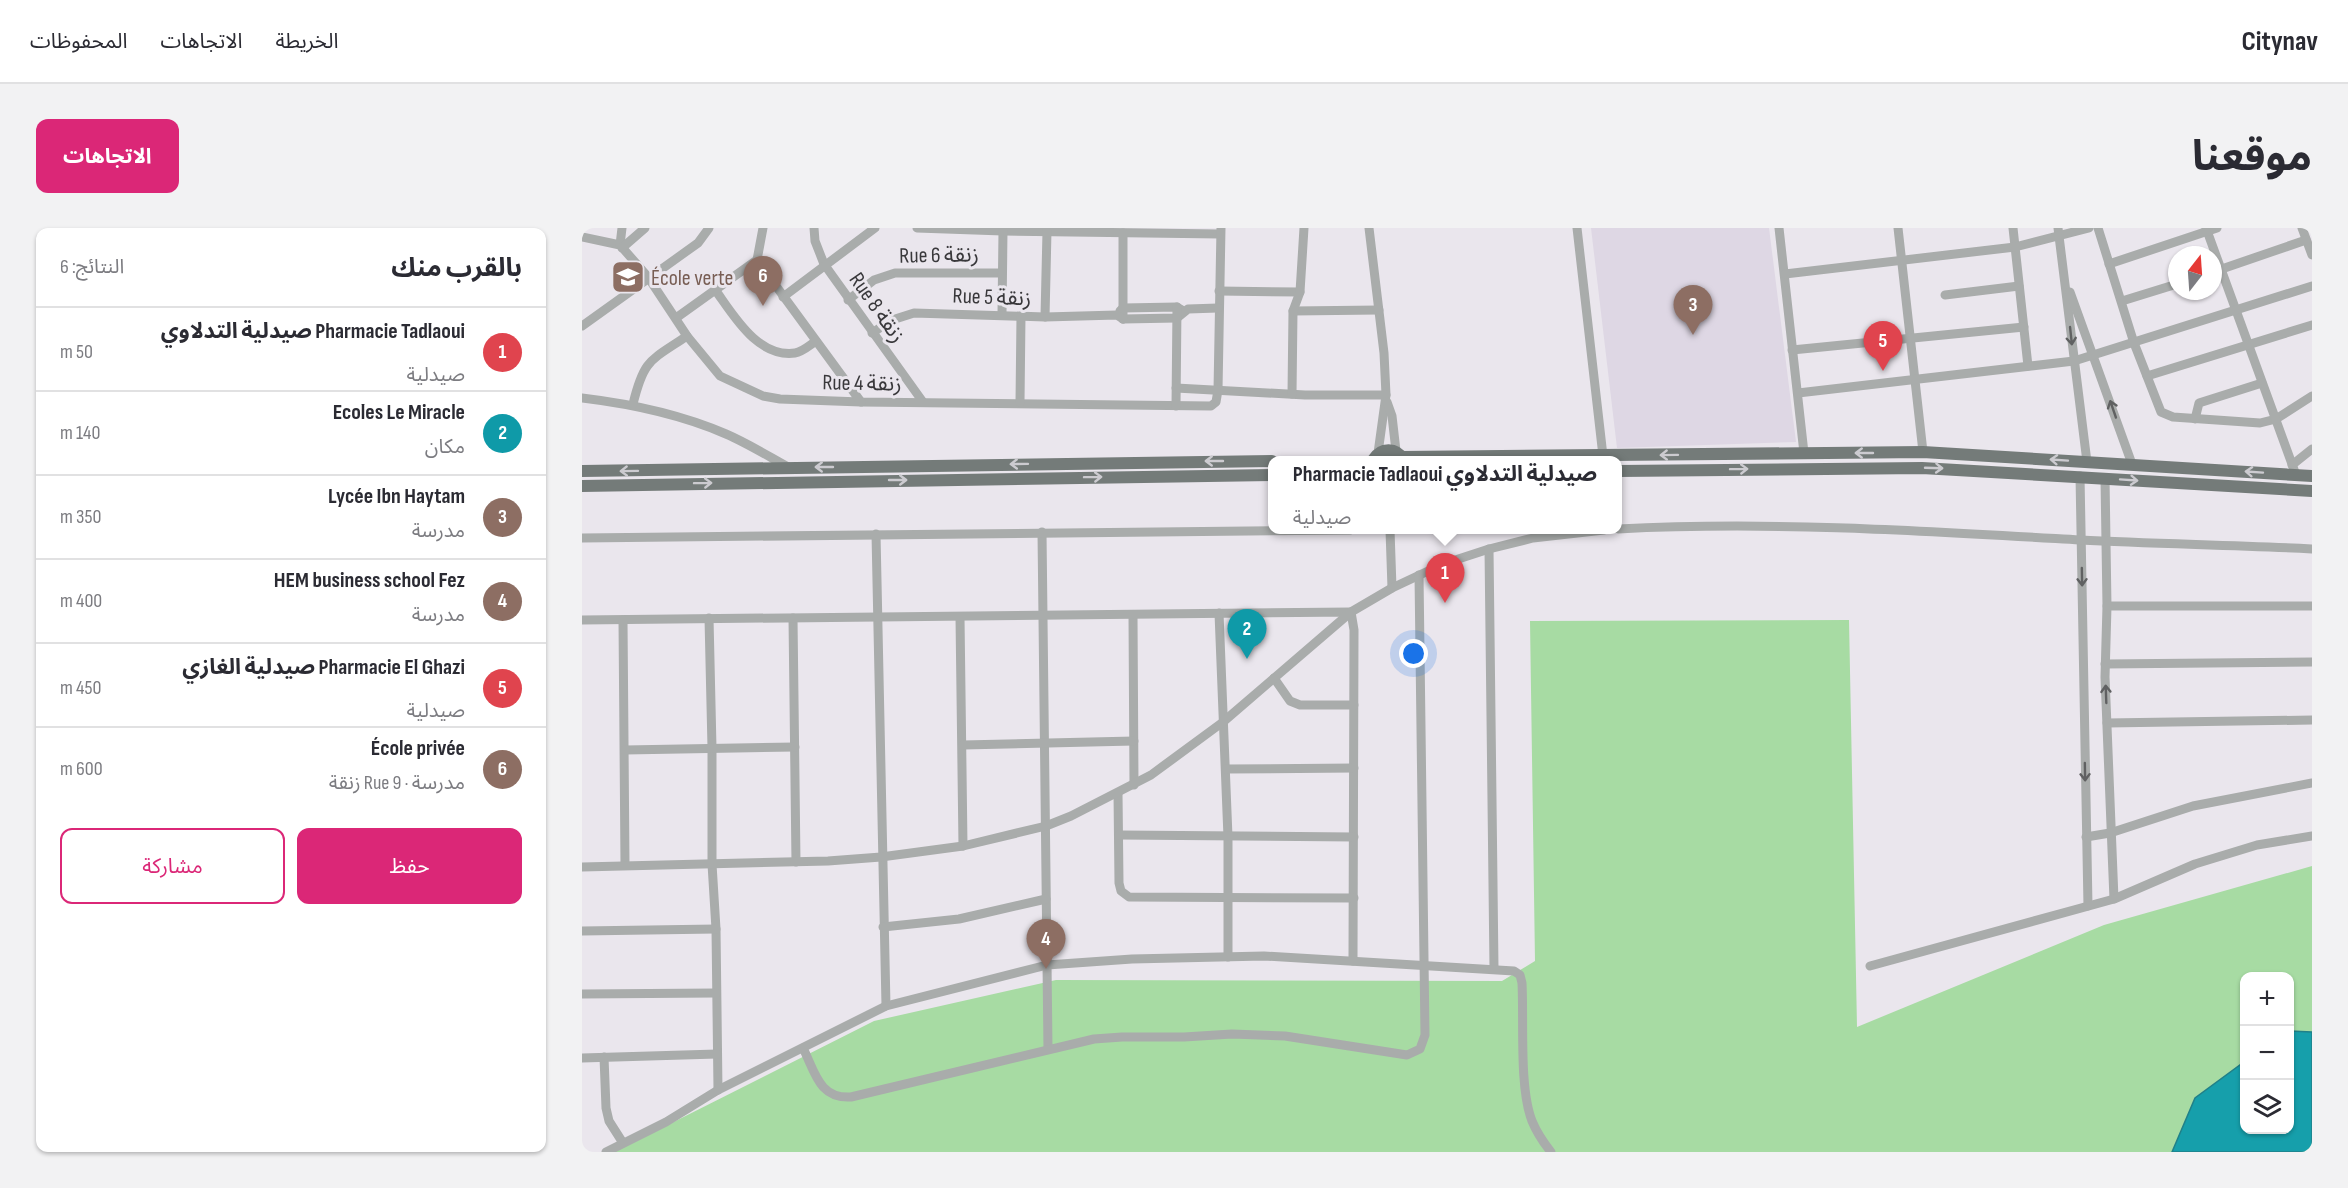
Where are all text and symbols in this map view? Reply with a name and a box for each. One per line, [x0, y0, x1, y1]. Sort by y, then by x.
text: Citynav [2241, 25, 2318, 58]
text: المحفوظات [30, 29, 127, 54]
text: الاتجاهات [160, 29, 242, 54]
text: الخريطة [275, 29, 338, 54]
button: الاتجاهات [36, 119, 179, 193]
text: موقعنا [2192, 132, 2312, 183]
street label: Rue 6 زنقة [899, 241, 979, 270]
north arrow [2168, 246, 2222, 300]
text: بالقرب منك [391, 253, 522, 284]
text: النتائج: 6 [60, 255, 124, 279]
pin: 6 [744, 256, 783, 306]
school or university icon: École verte [610, 259, 646, 295]
place label: École verte [651, 265, 733, 292]
street label: Rue 8 زنقة [843, 267, 911, 348]
street label: Rue 5 زنقة [952, 283, 1032, 312]
pin: 3 [1674, 285, 1712, 335]
text: Pharmacie Tadlaoui صيدلية التدلاوي [161, 318, 465, 345]
pin: 5 [1864, 322, 1902, 371]
one-way arrow [2066, 326, 2077, 346]
text: 50 m [60, 340, 93, 364]
text: 1 [499, 340, 506, 364]
text: صيدلية [406, 363, 465, 387]
street label: Rue 4 زنقة [822, 369, 902, 398]
text: Ecoles Le Miracle [333, 399, 465, 426]
one-way arrow [2106, 400, 2117, 419]
text: 140 m [60, 421, 100, 445]
text: 2 [498, 421, 507, 445]
text: مكان [425, 435, 465, 459]
one-way arrow [1855, 447, 1875, 459]
one-way arrow [1660, 449, 1680, 461]
one-way arrow [2050, 454, 2070, 465]
one-way arrow [1205, 455, 1225, 467]
popup [1268, 456, 1622, 534]
one-way arrow [1010, 459, 1030, 470]
one-way arrow [815, 461, 835, 473]
text: Pharmacie Tadlaoui صيدلية التدلاوي [1293, 461, 1597, 488]
one-way arrow [1728, 463, 1748, 475]
one-way arrow [1923, 463, 1943, 474]
one-way arrow [620, 466, 640, 477]
one-way arrow [2244, 467, 2264, 478]
one-way arrow [1083, 471, 1103, 483]
one-way arrow [888, 474, 908, 486]
one-way arrow [2118, 474, 2138, 485]
one-way arrow [693, 477, 713, 489]
text: Lycée Ibn Haytam [328, 483, 465, 510]
text: 350 m [60, 505, 101, 529]
text: 3 [498, 505, 507, 529]
text: صيدلية [1293, 506, 1351, 530]
text: مدرسة [412, 519, 465, 543]
pin: 1 [1426, 554, 1464, 603]
one-way arrow [2076, 566, 2088, 586]
text: HEM business school Fez [274, 567, 465, 594]
text: 400 m [60, 589, 102, 613]
text: 4 [498, 589, 507, 613]
text: مدرسة [412, 603, 465, 627]
pin: 2 [1228, 610, 1266, 659]
your location [1399, 639, 1428, 668]
text: Pharmacie El Ghazi صيدلية الغازي [182, 654, 465, 681]
text: 450 m [60, 676, 101, 700]
text: 5 [498, 676, 507, 700]
one-way arrow [2100, 684, 2111, 704]
text: صيدلية [406, 699, 465, 723]
text: École privée [371, 735, 465, 762]
text: 600 m [60, 757, 103, 781]
text: 6 [498, 757, 507, 781]
one-way arrow [2079, 761, 2091, 781]
text: مدرسة · Rue 9 زنقة [329, 771, 465, 795]
button: مشاركة [60, 828, 285, 904]
button: حفظ [297, 828, 522, 904]
pin: 4 [1026, 920, 1066, 969]
map controls [2240, 972, 2294, 1134]
button: + [2240, 972, 2294, 1026]
button: − [2240, 1026, 2294, 1080]
button: layers [2240, 1080, 2294, 1134]

